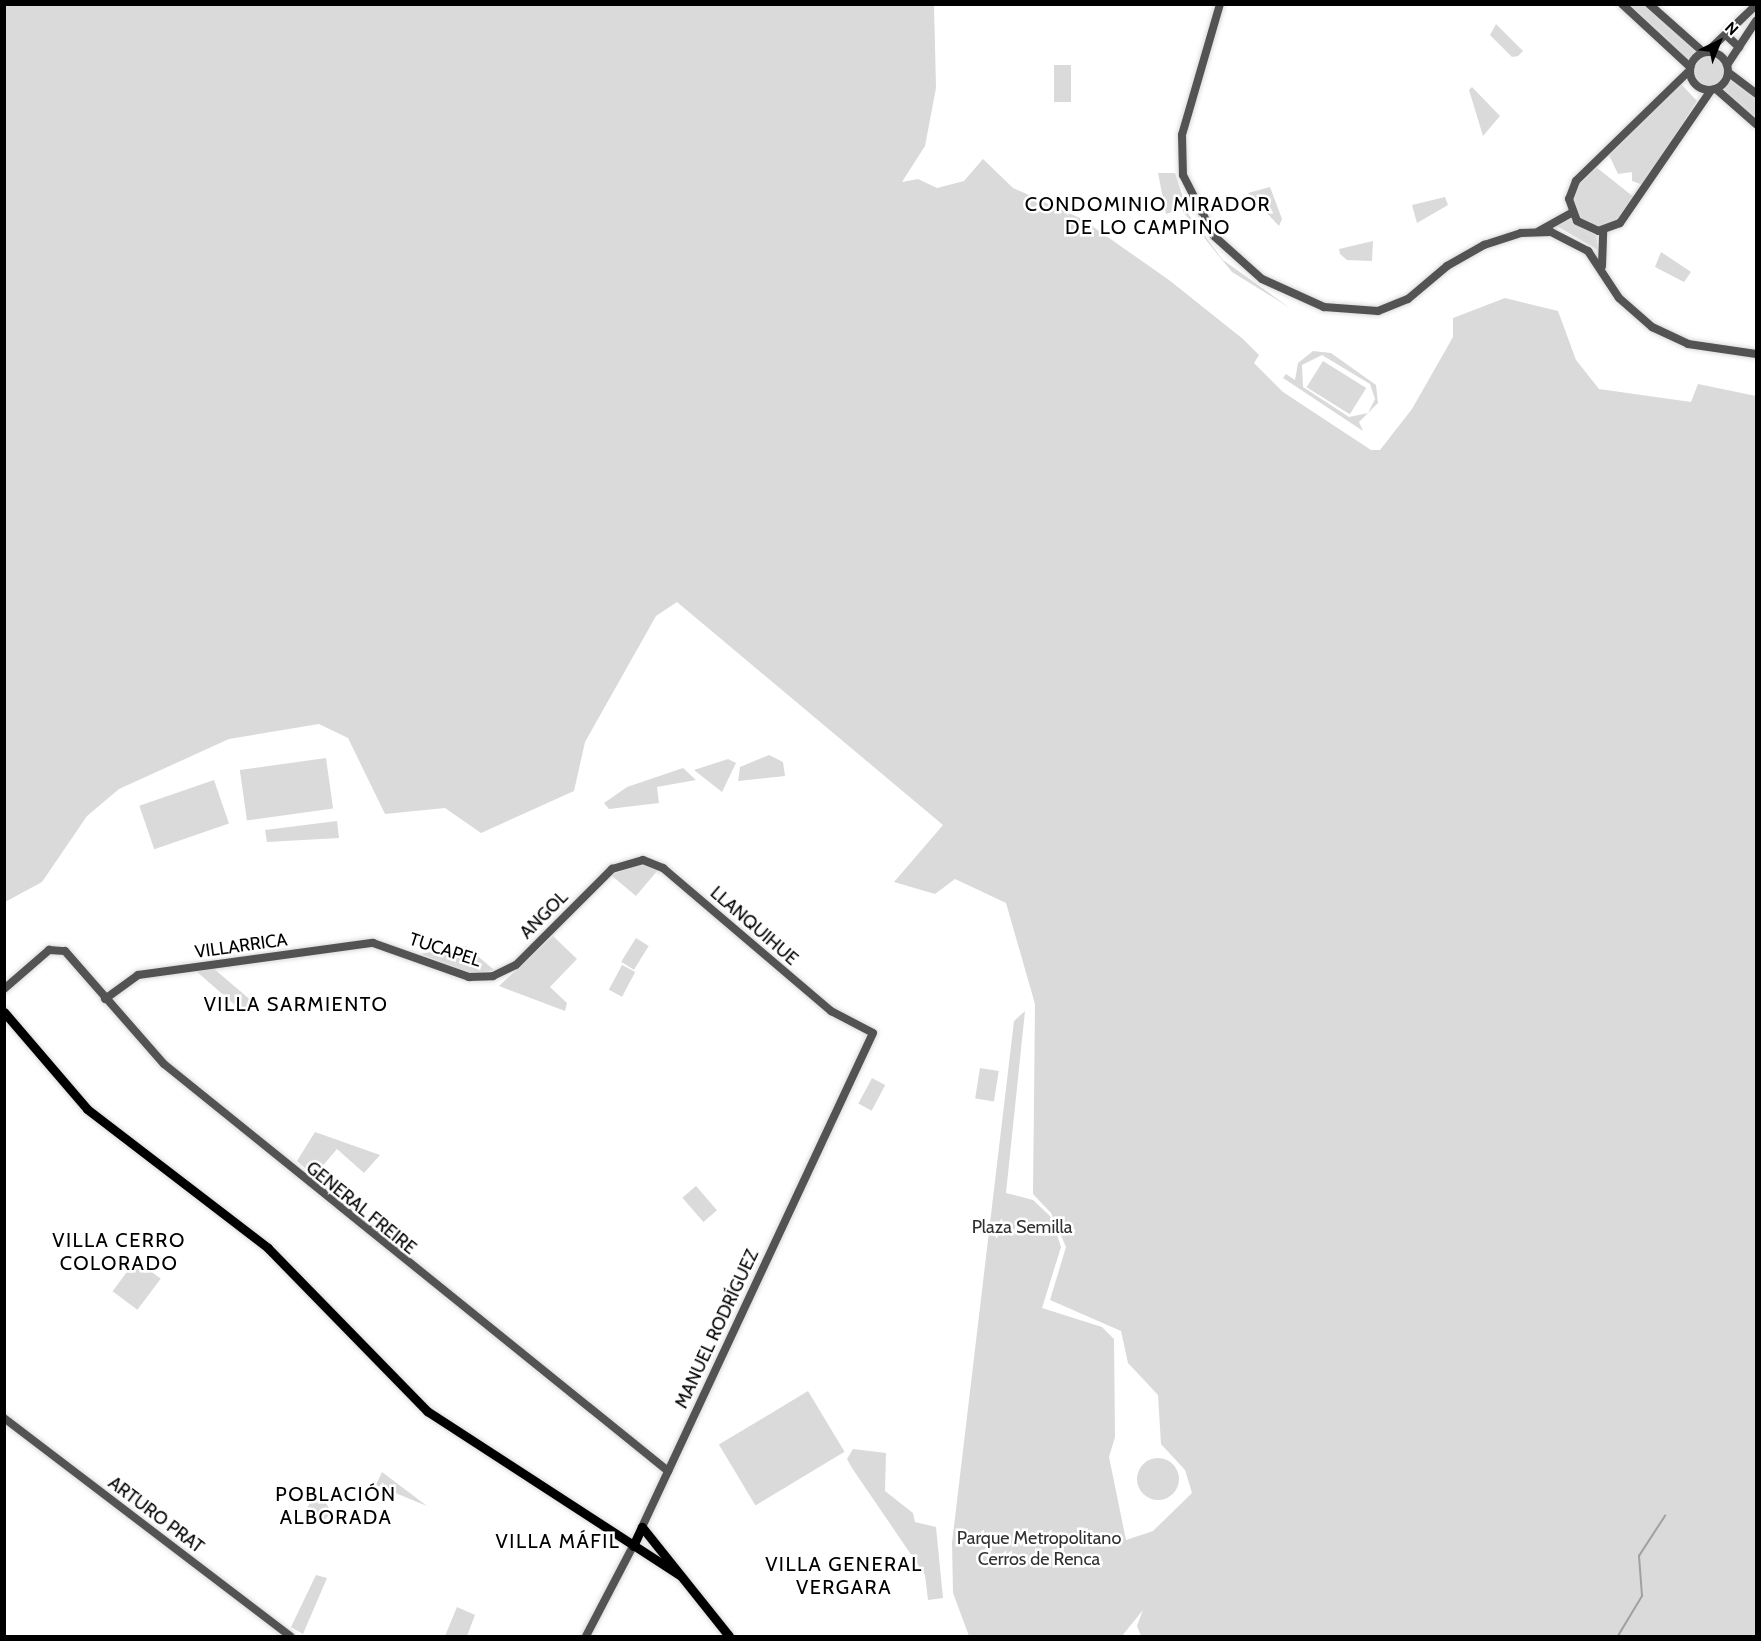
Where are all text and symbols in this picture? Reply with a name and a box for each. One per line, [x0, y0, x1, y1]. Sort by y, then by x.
north arrow [1689, 12, 1749, 72]
text: N [1721, 18, 1742, 39]
district label: CONDOMINIO MIRADOR DE LO CAMPINO [1025, 193, 1271, 240]
street label: LLANQUIHUE [706, 882, 802, 970]
street label: ANGOL [516, 887, 572, 943]
street label: TUCAPEL [406, 928, 484, 972]
street label: VILLARRICA [193, 929, 289, 963]
district label: VILLA SARMIENTO [204, 992, 388, 1016]
street label: GENERAL FREIRE [302, 1157, 420, 1259]
park label: Plaza Semilla [972, 1216, 1072, 1238]
district label: VILLA CERRO COLORADO [52, 1229, 186, 1276]
street label: MANUEL RODRÍGUEZ [671, 1246, 763, 1412]
street label: ARTURO PRAT [104, 1472, 208, 1558]
district label: POBLACIÓN ALBORADA [275, 1482, 397, 1529]
park label: Parque Metropolitano Cerros de Renca [957, 1528, 1121, 1570]
district label: VILLA MÁFIL [496, 1529, 620, 1553]
district label: VILLA GENERAL VERGARA [765, 1552, 923, 1599]

